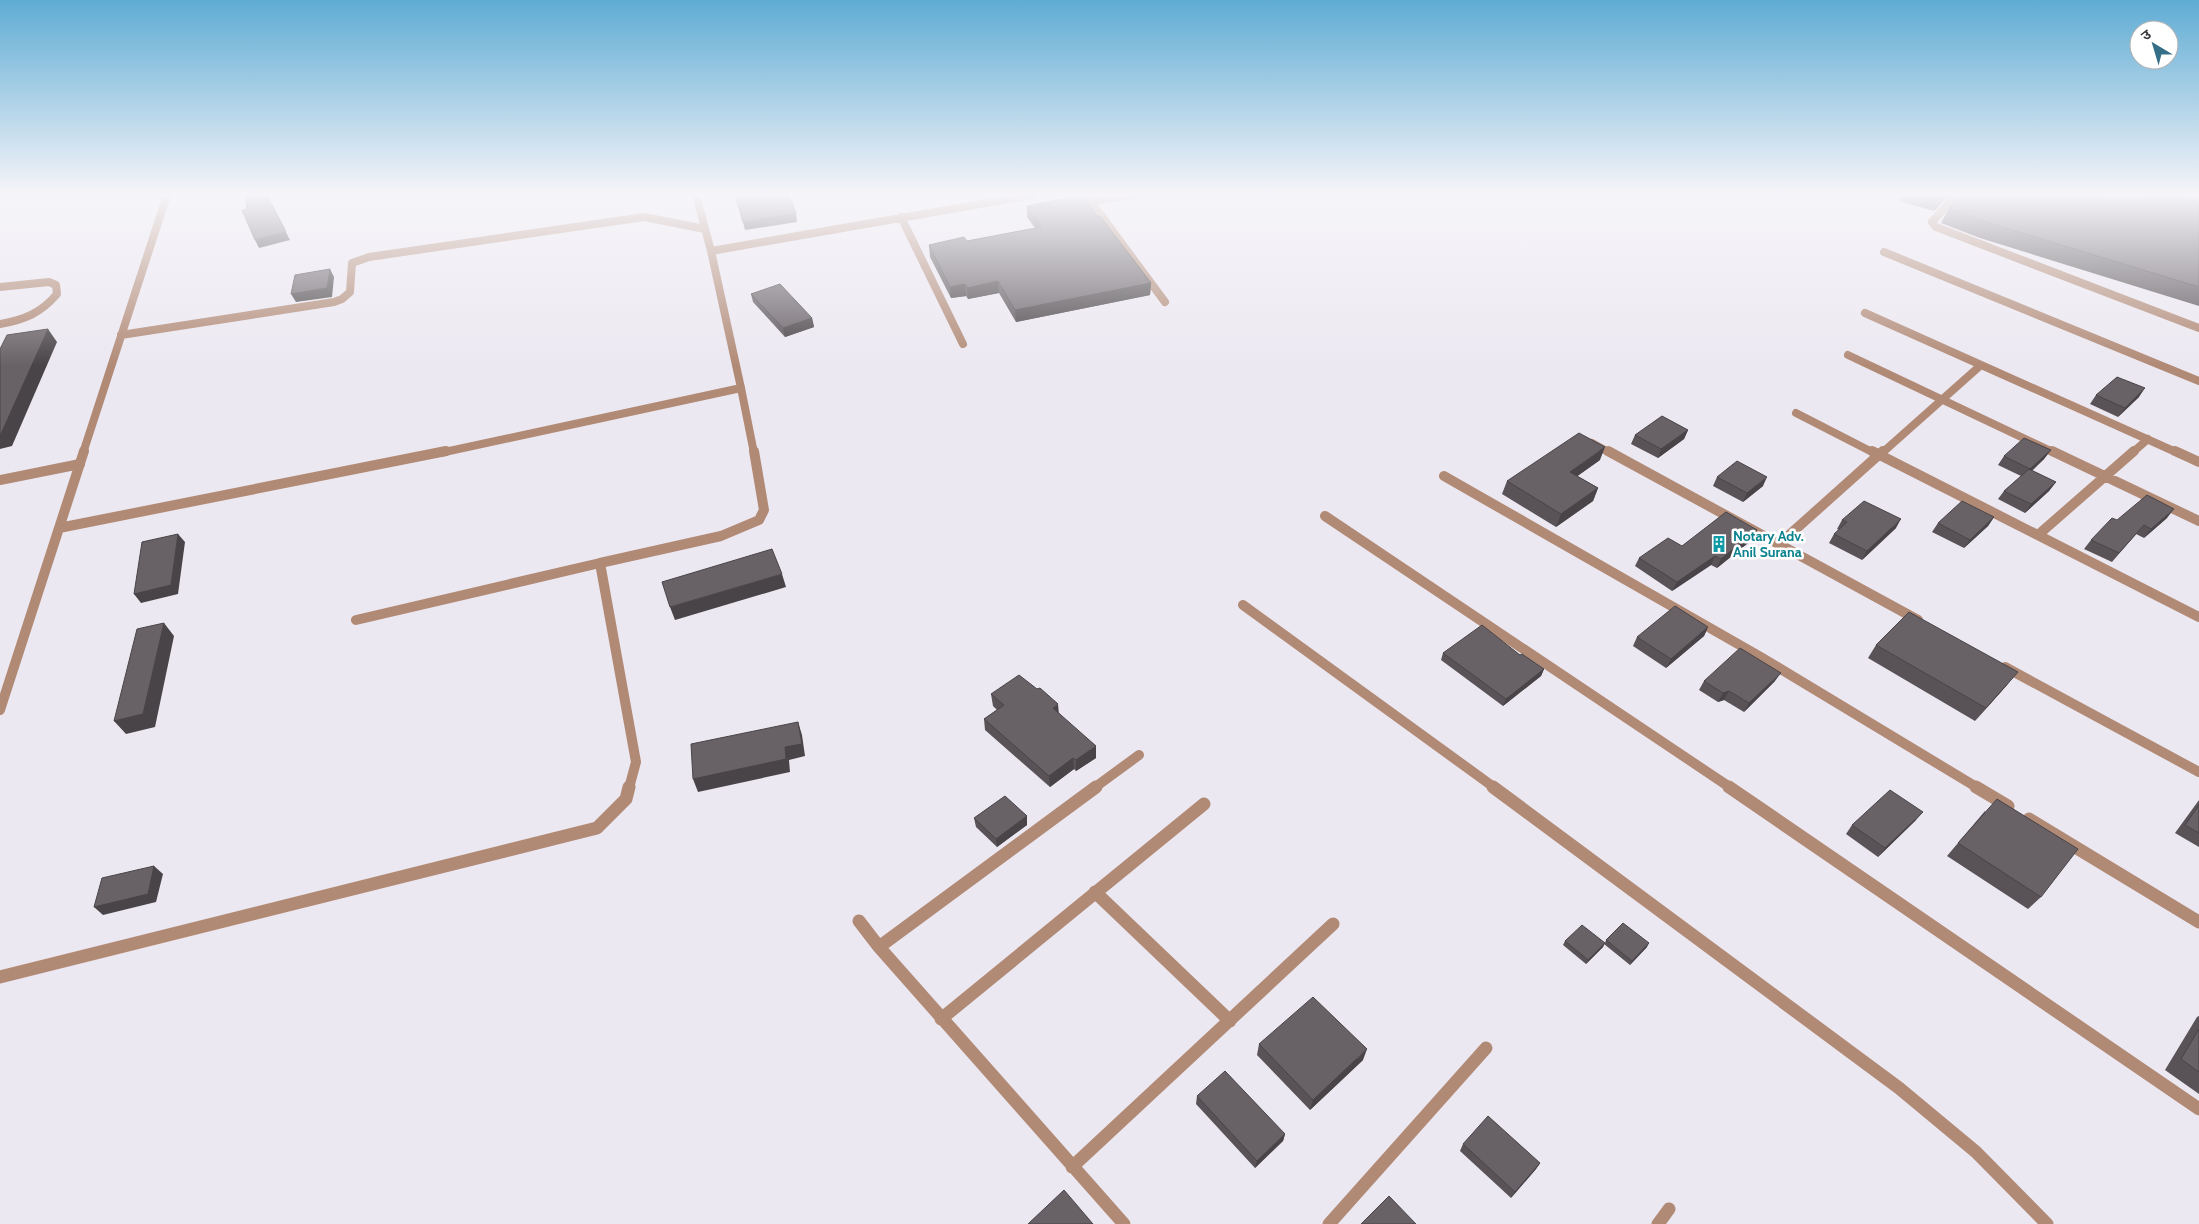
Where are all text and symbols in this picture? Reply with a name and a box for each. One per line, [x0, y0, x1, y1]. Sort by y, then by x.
north arrow [2129, 20, 2179, 70]
text: उ [2137, 25, 2155, 44]
place label: Notary Adv. Anil Surana [1733, 527, 1804, 561]
building icon: Notary Adv. Anil Surana [1709, 534, 1729, 554]

